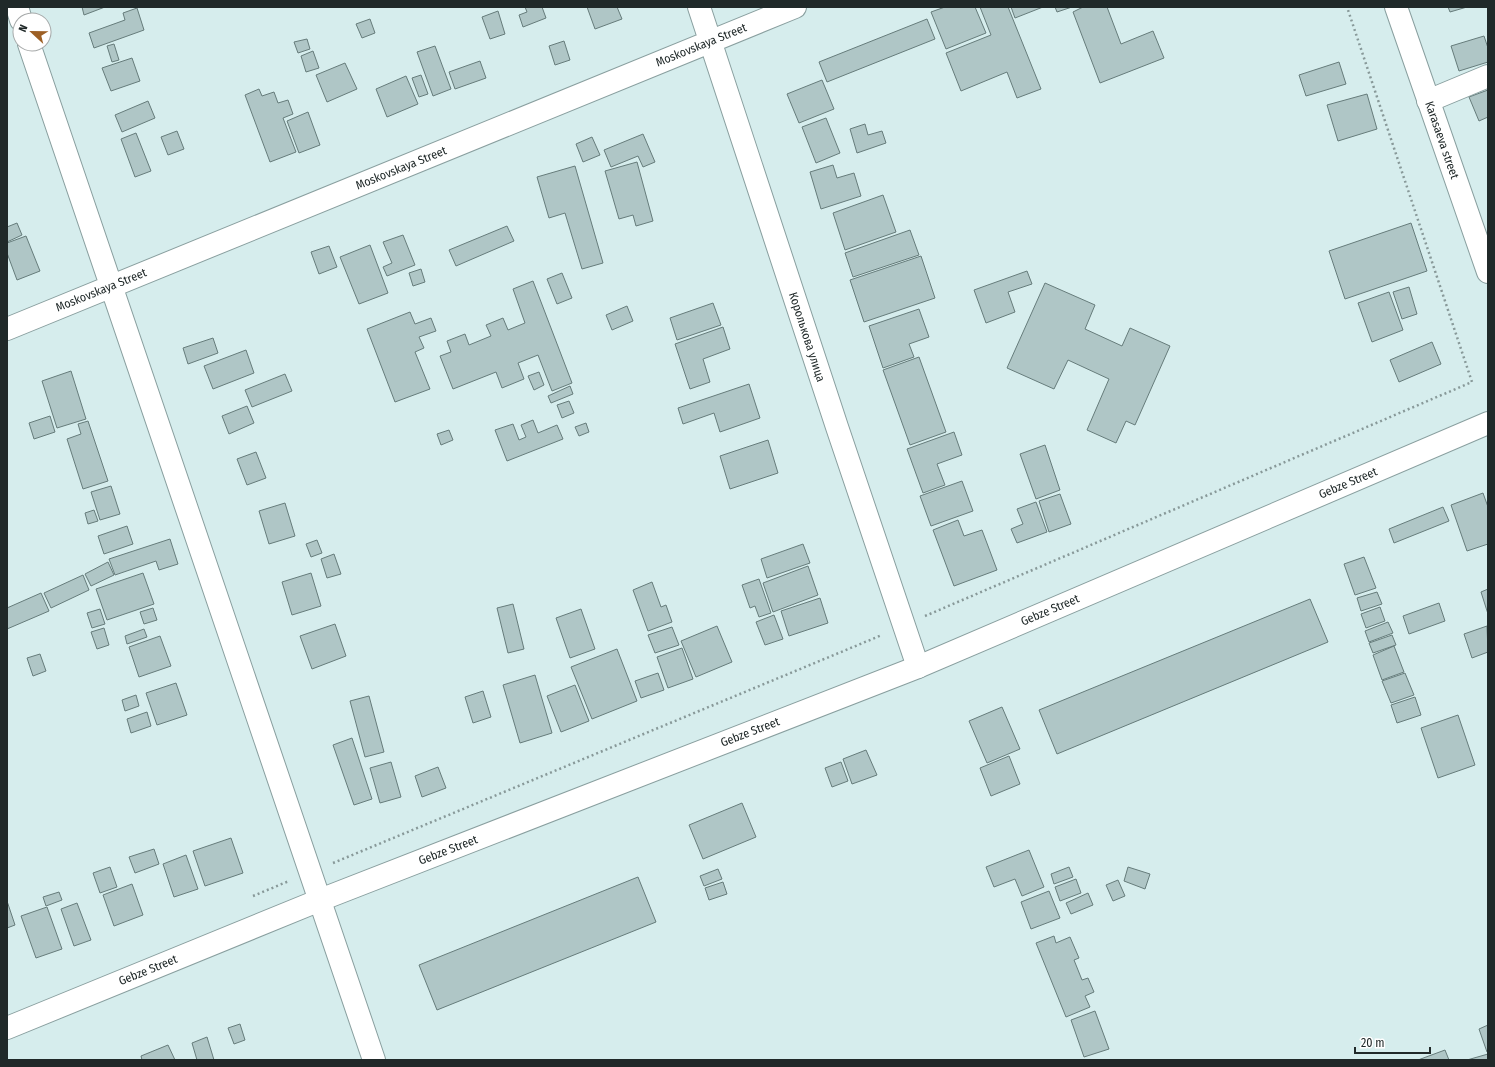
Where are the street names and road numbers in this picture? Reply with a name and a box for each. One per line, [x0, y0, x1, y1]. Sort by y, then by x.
street label: Moskovskaya Street [654, 20, 748, 70]
street label: Karasaeva street [1422, 99, 1462, 181]
street label: Moskovskaya Street [354, 143, 448, 193]
street label: Moskovskaya Street [54, 265, 148, 315]
street label: Королькова улица [786, 290, 828, 384]
street label: Gebze Street [1317, 464, 1379, 502]
street label: Gebze Street [1019, 591, 1081, 629]
street label: Gebze Street [719, 714, 782, 750]
street label: Gebze Street [417, 832, 480, 868]
street label: Gebze Street [117, 952, 179, 988]

